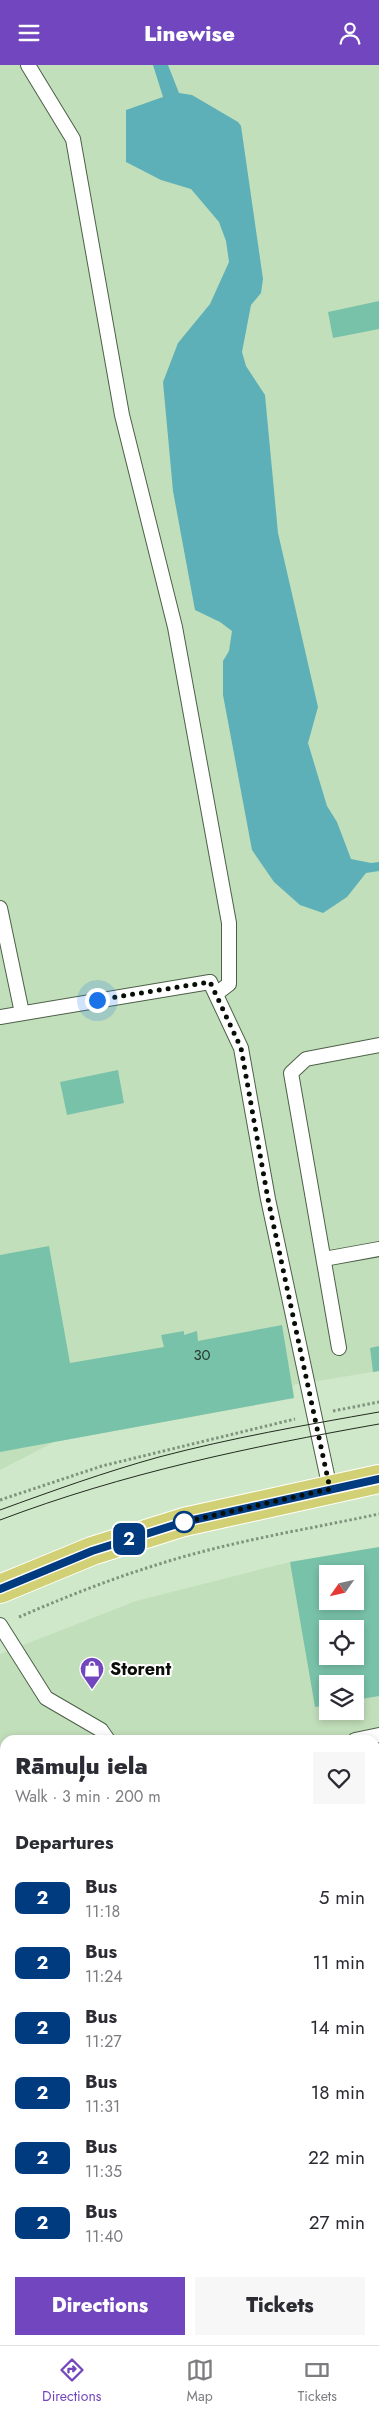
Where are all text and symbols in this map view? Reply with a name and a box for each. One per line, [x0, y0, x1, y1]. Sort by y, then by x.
text: Linewise [144, 17, 235, 49]
icon: menu [15, 19, 43, 47]
icon: person [336, 19, 364, 47]
your location [85, 988, 110, 1013]
house number: 30 [193, 1344, 211, 1366]
unlabelled marker [173, 1511, 195, 1533]
line badge: 2 [113, 1523, 145, 1555]
text: 2 [123, 1526, 135, 1552]
north arrow [319, 1565, 364, 1610]
map controls [319, 1565, 364, 1720]
button: locate [319, 1620, 364, 1665]
shop icon: Storent [79, 1656, 105, 1690]
place label: Storent [110, 1656, 171, 1682]
button: layers [319, 1675, 364, 1720]
text: Rāmuļu iela [15, 1748, 148, 1783]
button: heart [313, 1752, 365, 1804]
text: Walk · 3 min · 200 m [15, 1785, 161, 1808]
text: Departures [15, 1829, 114, 1856]
text: Bus [85, 1873, 117, 1900]
text: 5 min [319, 1884, 365, 1911]
text: 2 [37, 1885, 48, 1911]
text: 11:18 [85, 1900, 120, 1923]
text: Bus [85, 1938, 117, 1965]
text: 11 min [312, 1949, 365, 1976]
text: 2 [37, 1950, 48, 1976]
text: 11:24 [85, 1965, 123, 1988]
text: Bus [85, 2003, 117, 2030]
text: 14 min [310, 2014, 365, 2041]
text: 2 [37, 2015, 48, 2041]
text: 11:27 [85, 2030, 122, 2053]
text: Bus [85, 2068, 117, 2095]
text: 18 min [311, 2079, 365, 2106]
text: 2 [37, 2080, 48, 2106]
text: 11:31 [85, 2095, 120, 2118]
text: Bus [85, 2133, 117, 2160]
text: 22 min [308, 2144, 365, 2171]
text: 2 [37, 2145, 48, 2171]
text: 11:35 [85, 2160, 122, 2183]
text: Bus [85, 2198, 117, 2225]
text: 27 min [309, 2209, 365, 2236]
text: 2 [37, 2210, 48, 2236]
text: 11:40 [85, 2225, 123, 2248]
button: Directions [15, 2277, 185, 2335]
button: Tickets [195, 2277, 365, 2335]
tab: Directions [42, 2356, 101, 2406]
tab: Map [186, 2356, 214, 2406]
tab: Tickets [298, 2356, 337, 2406]

